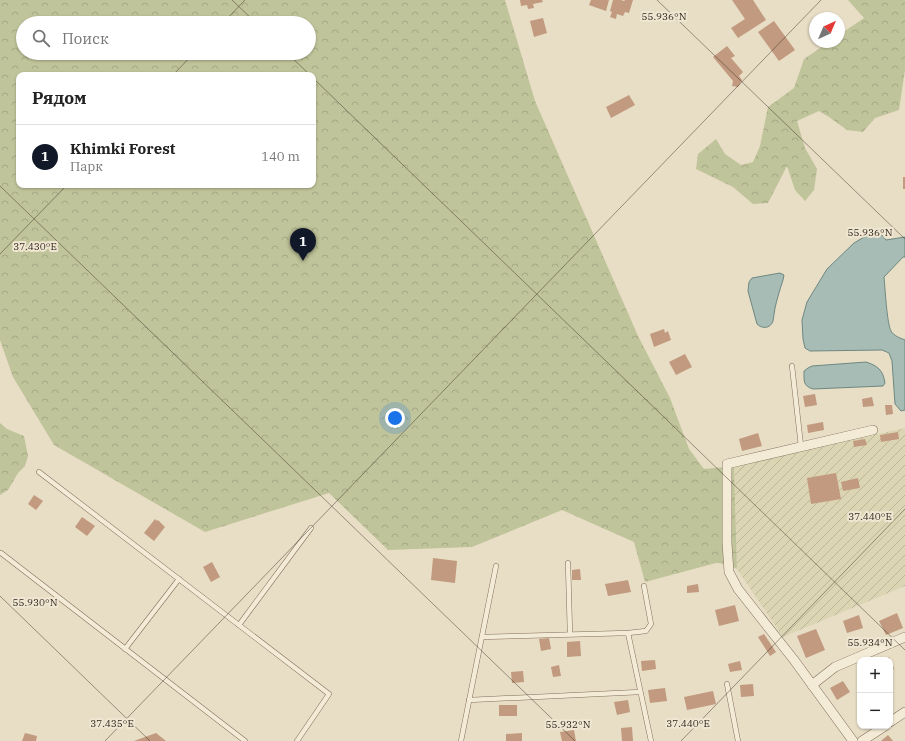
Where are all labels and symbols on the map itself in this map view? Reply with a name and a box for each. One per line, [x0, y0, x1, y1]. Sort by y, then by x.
text: 55.936°N [641, 10, 687, 23]
north arrow [809, 12, 845, 48]
text: 55.936°N [847, 226, 893, 239]
pin: 1 [290, 228, 316, 261]
text: 37.430°E [13, 240, 57, 253]
your location [385, 408, 405, 428]
text: 37.440°E [848, 510, 892, 523]
text: 55.930°N [12, 596, 58, 609]
text: 55.934°N [847, 636, 893, 649]
text: 37.435°E [90, 717, 134, 730]
text: 37.440°E [666, 717, 710, 730]
text: 55.932°N [545, 718, 591, 731]

